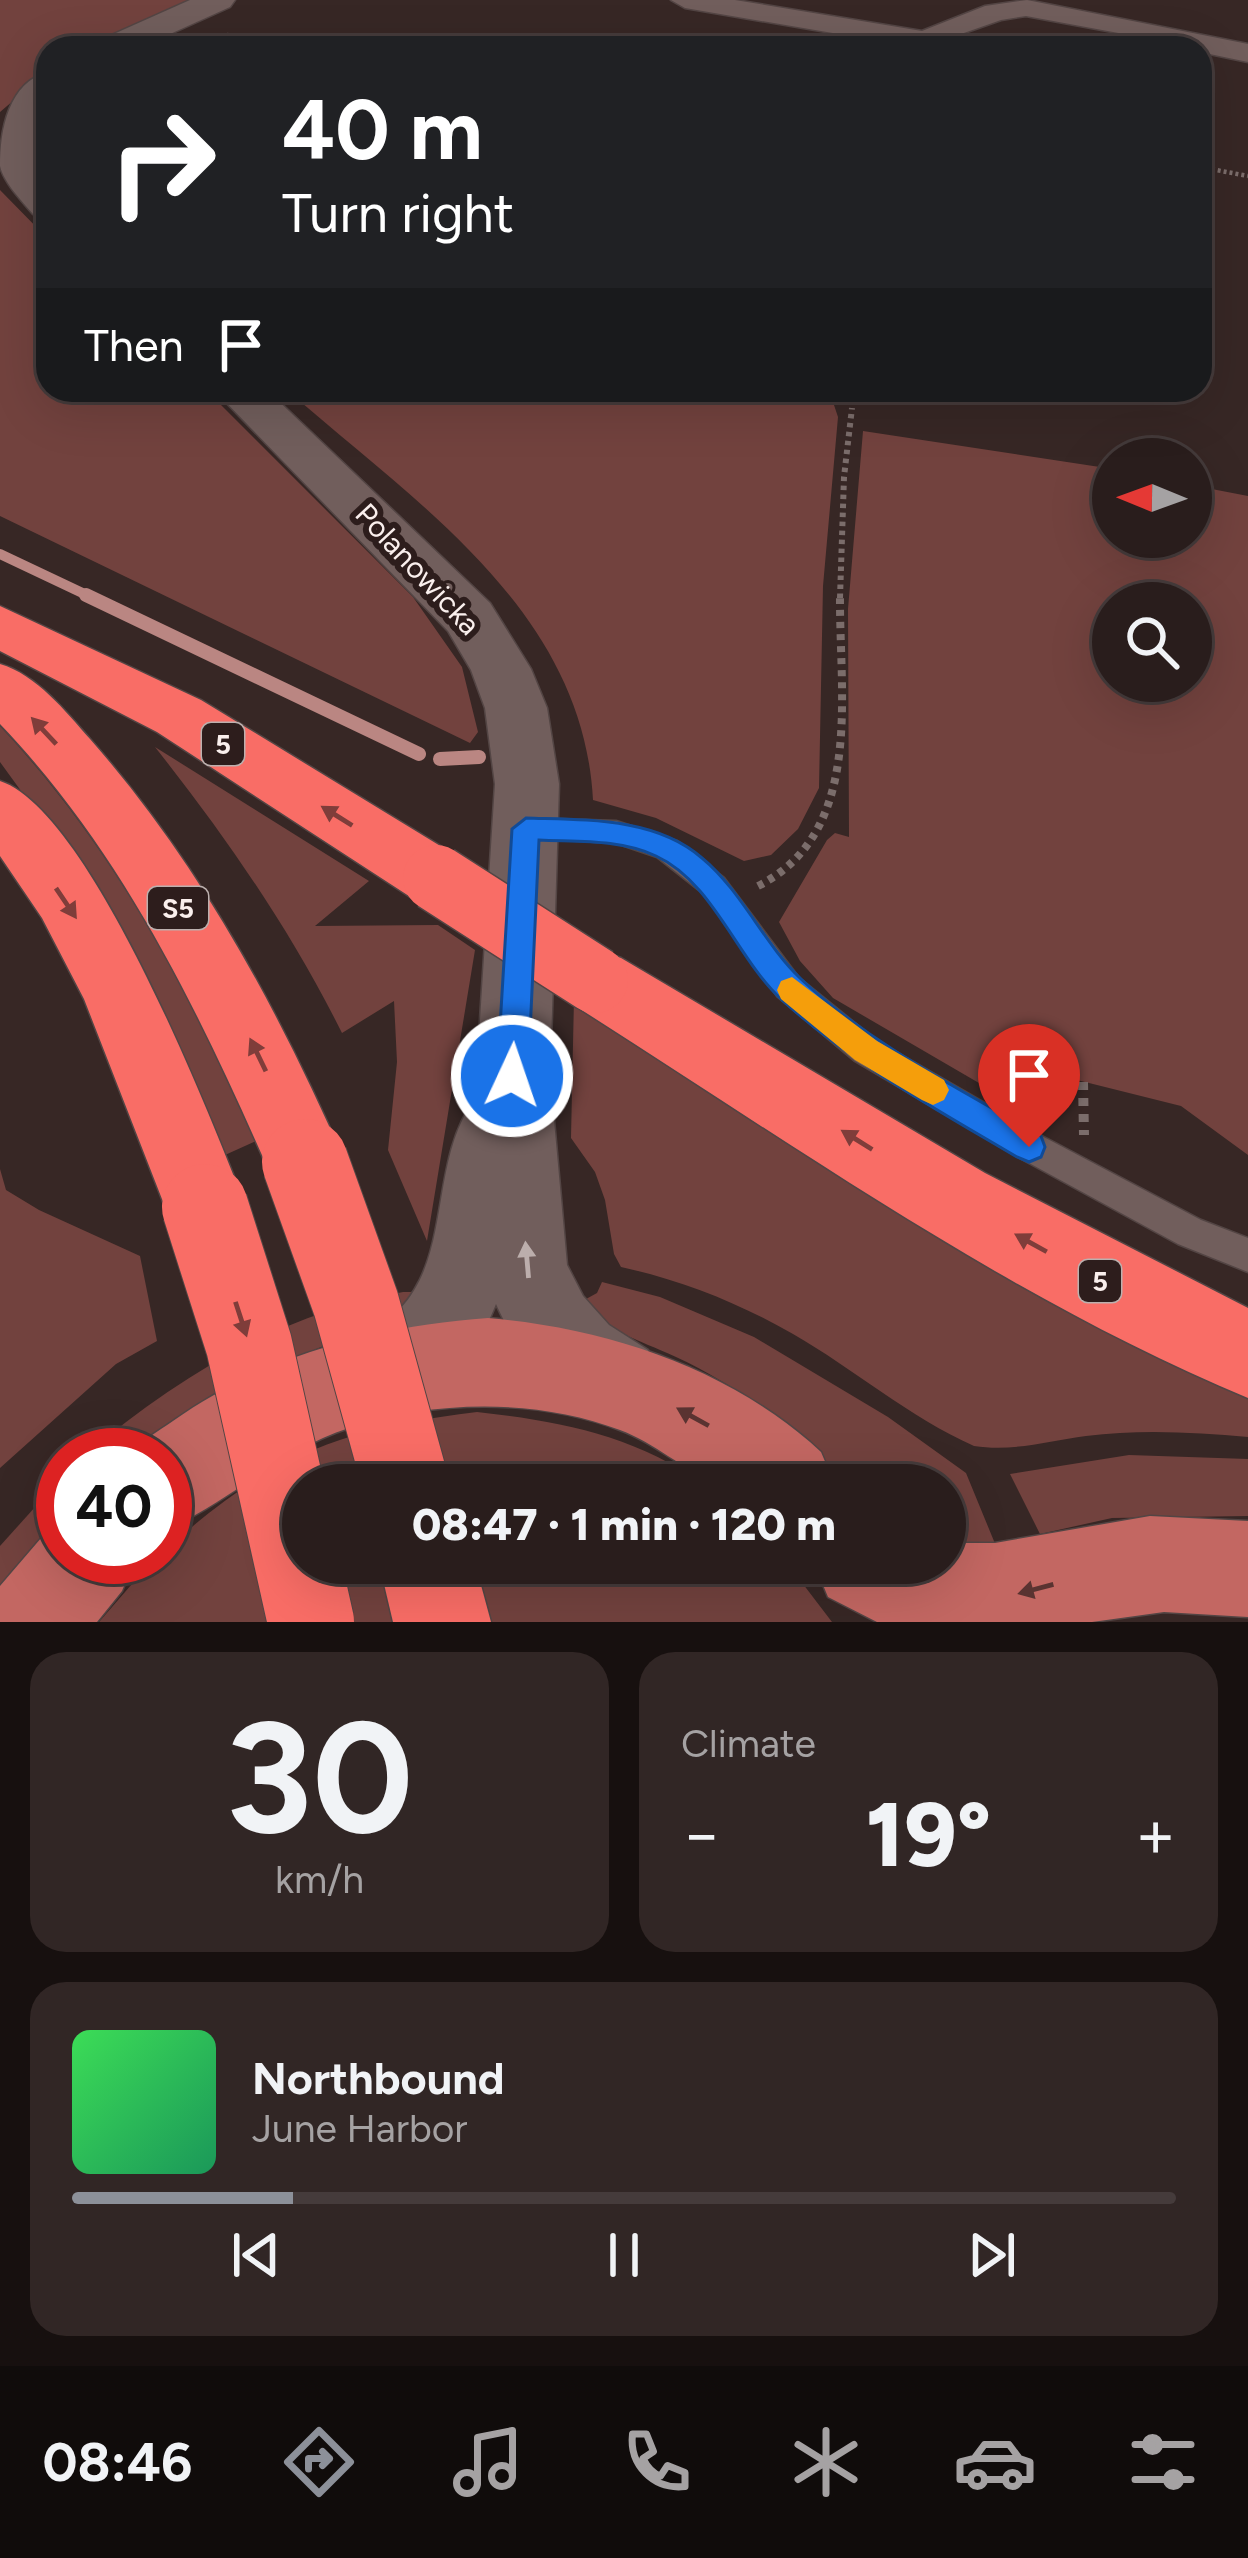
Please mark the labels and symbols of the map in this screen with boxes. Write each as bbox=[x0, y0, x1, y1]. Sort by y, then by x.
north arrow bbox=[1092, 438, 1212, 558]
street label: Polanowicka bbox=[348, 496, 488, 642]
one-way arrow bbox=[31, 717, 59, 746]
road number: 5 bbox=[202, 723, 244, 765]
one-way arrow bbox=[320, 806, 354, 827]
one-way arrow bbox=[55, 886, 77, 919]
road number: S5 bbox=[148, 887, 208, 929]
position arrow bbox=[449, 1013, 575, 1139]
pin bbox=[978, 1024, 1080, 1147]
one-way arrow bbox=[248, 1037, 268, 1072]
one-way arrow bbox=[840, 1130, 873, 1152]
one-way arrow bbox=[1013, 1233, 1048, 1254]
one-way arrow bbox=[517, 1240, 536, 1278]
road number: 5 bbox=[1079, 1260, 1121, 1302]
one-way arrow bbox=[233, 1301, 251, 1338]
one-way arrow bbox=[676, 1407, 711, 1428]
speed limit sign: 40 bbox=[36, 1428, 192, 1584]
one-way arrow bbox=[1017, 1581, 1054, 1600]

